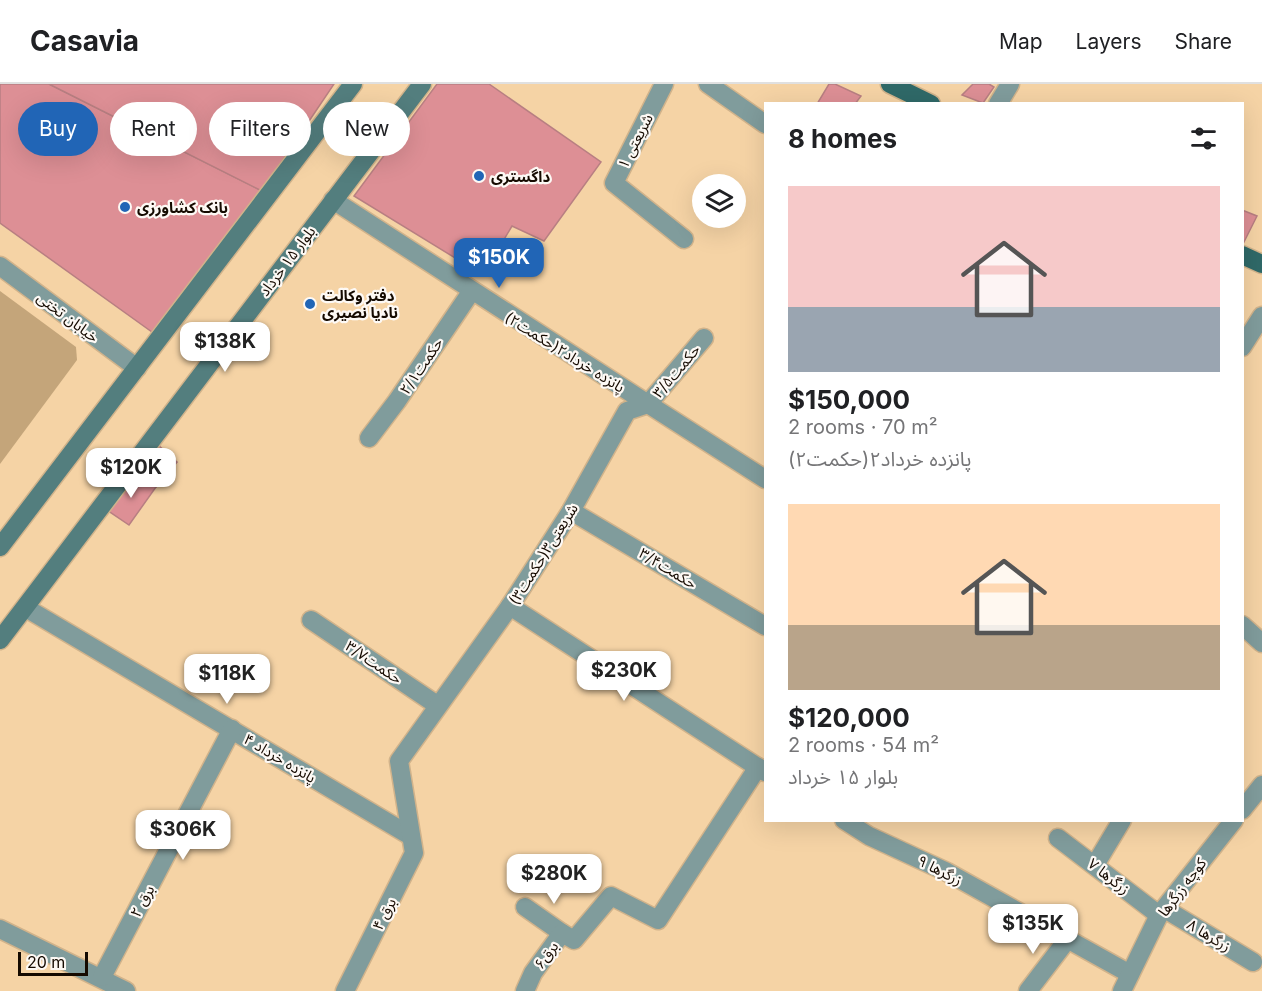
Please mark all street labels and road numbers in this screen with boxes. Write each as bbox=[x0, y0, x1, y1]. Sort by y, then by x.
street label: شریعتی ۱ bbox=[613, 110, 657, 172]
street label: بلوار ۱۵ خرداد bbox=[255, 222, 319, 300]
street label: خیابان تختی bbox=[33, 288, 103, 346]
street label: پانزده خرداد۲(حکمت۲) bbox=[501, 307, 628, 397]
street label: حکمت۲/۱ bbox=[395, 334, 447, 398]
street label: حکمت۳/۵ bbox=[648, 340, 704, 402]
street label: شریعتی۳(حکمت۳) bbox=[504, 500, 582, 608]
street label: حکمت۳/۴ bbox=[636, 543, 701, 593]
street label: حکمت۳/۷ bbox=[342, 636, 406, 688]
street label: پانزده خرداد ۴ bbox=[240, 729, 320, 788]
street label: زرگرها ۹ bbox=[914, 851, 966, 889]
street label: کوچه زرگرها bbox=[1154, 853, 1212, 921]
street label: زرگرها ۷ bbox=[1084, 854, 1134, 898]
street label: برق ۲ bbox=[126, 882, 158, 920]
street label: برق ۴ bbox=[368, 895, 400, 933]
street label: زرگرها ۸ bbox=[1184, 915, 1234, 955]
street label: برق۶ bbox=[530, 937, 562, 973]

